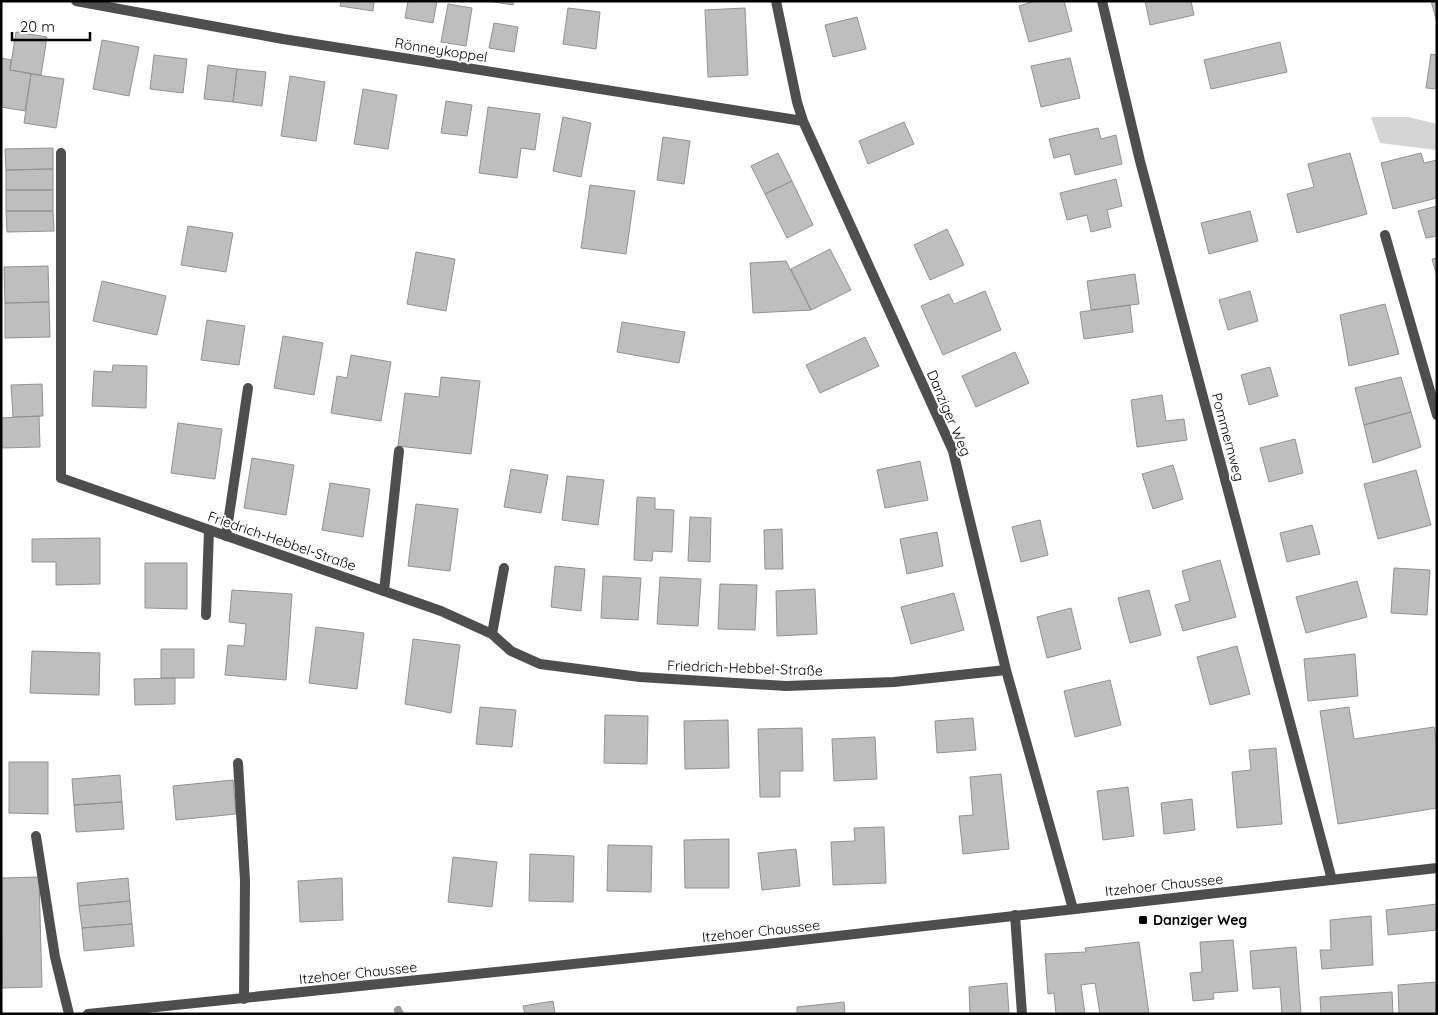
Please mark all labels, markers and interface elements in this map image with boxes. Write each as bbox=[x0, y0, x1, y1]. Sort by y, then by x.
scale bar bbox=[12, 10, 90, 42]
text: 20 m bbox=[20, 17, 55, 36]
street label: Rönneykoppel bbox=[393, 34, 489, 66]
street label: Danziger Weg bbox=[923, 367, 975, 459]
street label: Pommernweg bbox=[1208, 391, 1248, 483]
street label: Friedrich-Hebbel-Straße bbox=[205, 507, 359, 575]
street label: Friedrich-Hebbel-Straße bbox=[667, 656, 823, 680]
street label: Itzehoer Chaussee bbox=[1104, 870, 1224, 900]
place label: Danziger Weg bbox=[1153, 911, 1247, 929]
marker: Danziger Weg bbox=[1137, 914, 1149, 926]
street label: Itzehoer Chaussee bbox=[701, 916, 821, 946]
street label: Itzehoer Chaussee bbox=[298, 958, 418, 988]

